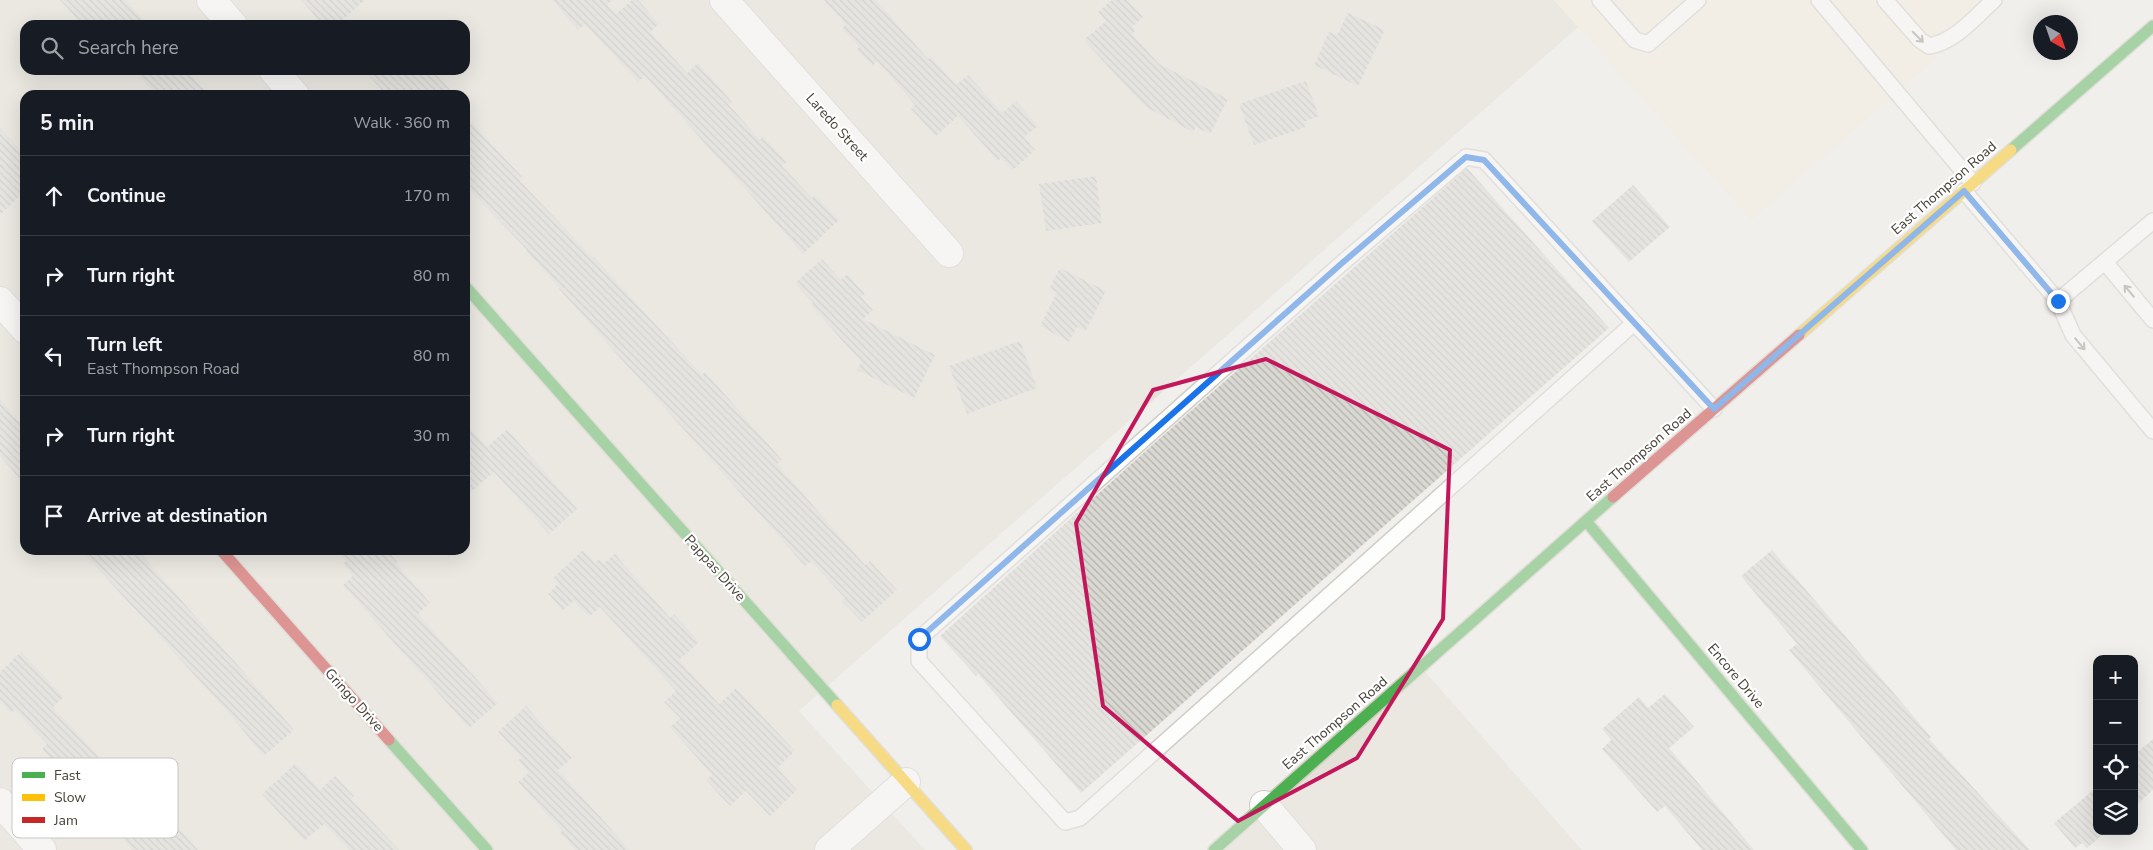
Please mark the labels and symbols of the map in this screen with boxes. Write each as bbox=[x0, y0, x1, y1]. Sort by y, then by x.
north arrow bbox=[2033, 15, 2078, 60]
one-way arrow bbox=[1911, 30, 1923, 42]
street label: Laredo Street bbox=[801, 89, 873, 165]
street label: East Thompson Road bbox=[1887, 137, 2001, 239]
one-way arrow bbox=[2124, 285, 2135, 298]
route end bbox=[2047, 290, 2070, 313]
one-way arrow bbox=[2075, 337, 2086, 350]
street label: East Thompson Road bbox=[1582, 404, 1696, 506]
street label: Pappas Drive bbox=[680, 531, 750, 605]
route start bbox=[908, 628, 931, 651]
street label: Encore Drive bbox=[1703, 639, 1769, 713]
street label: Gringo Drive bbox=[320, 664, 388, 736]
street label: East Thompson Road bbox=[1278, 672, 1392, 774]
legend bbox=[12, 758, 178, 838]
text: Fast bbox=[54, 766, 80, 785]
text: Slow bbox=[54, 788, 86, 807]
text: Jam bbox=[53, 811, 78, 830]

